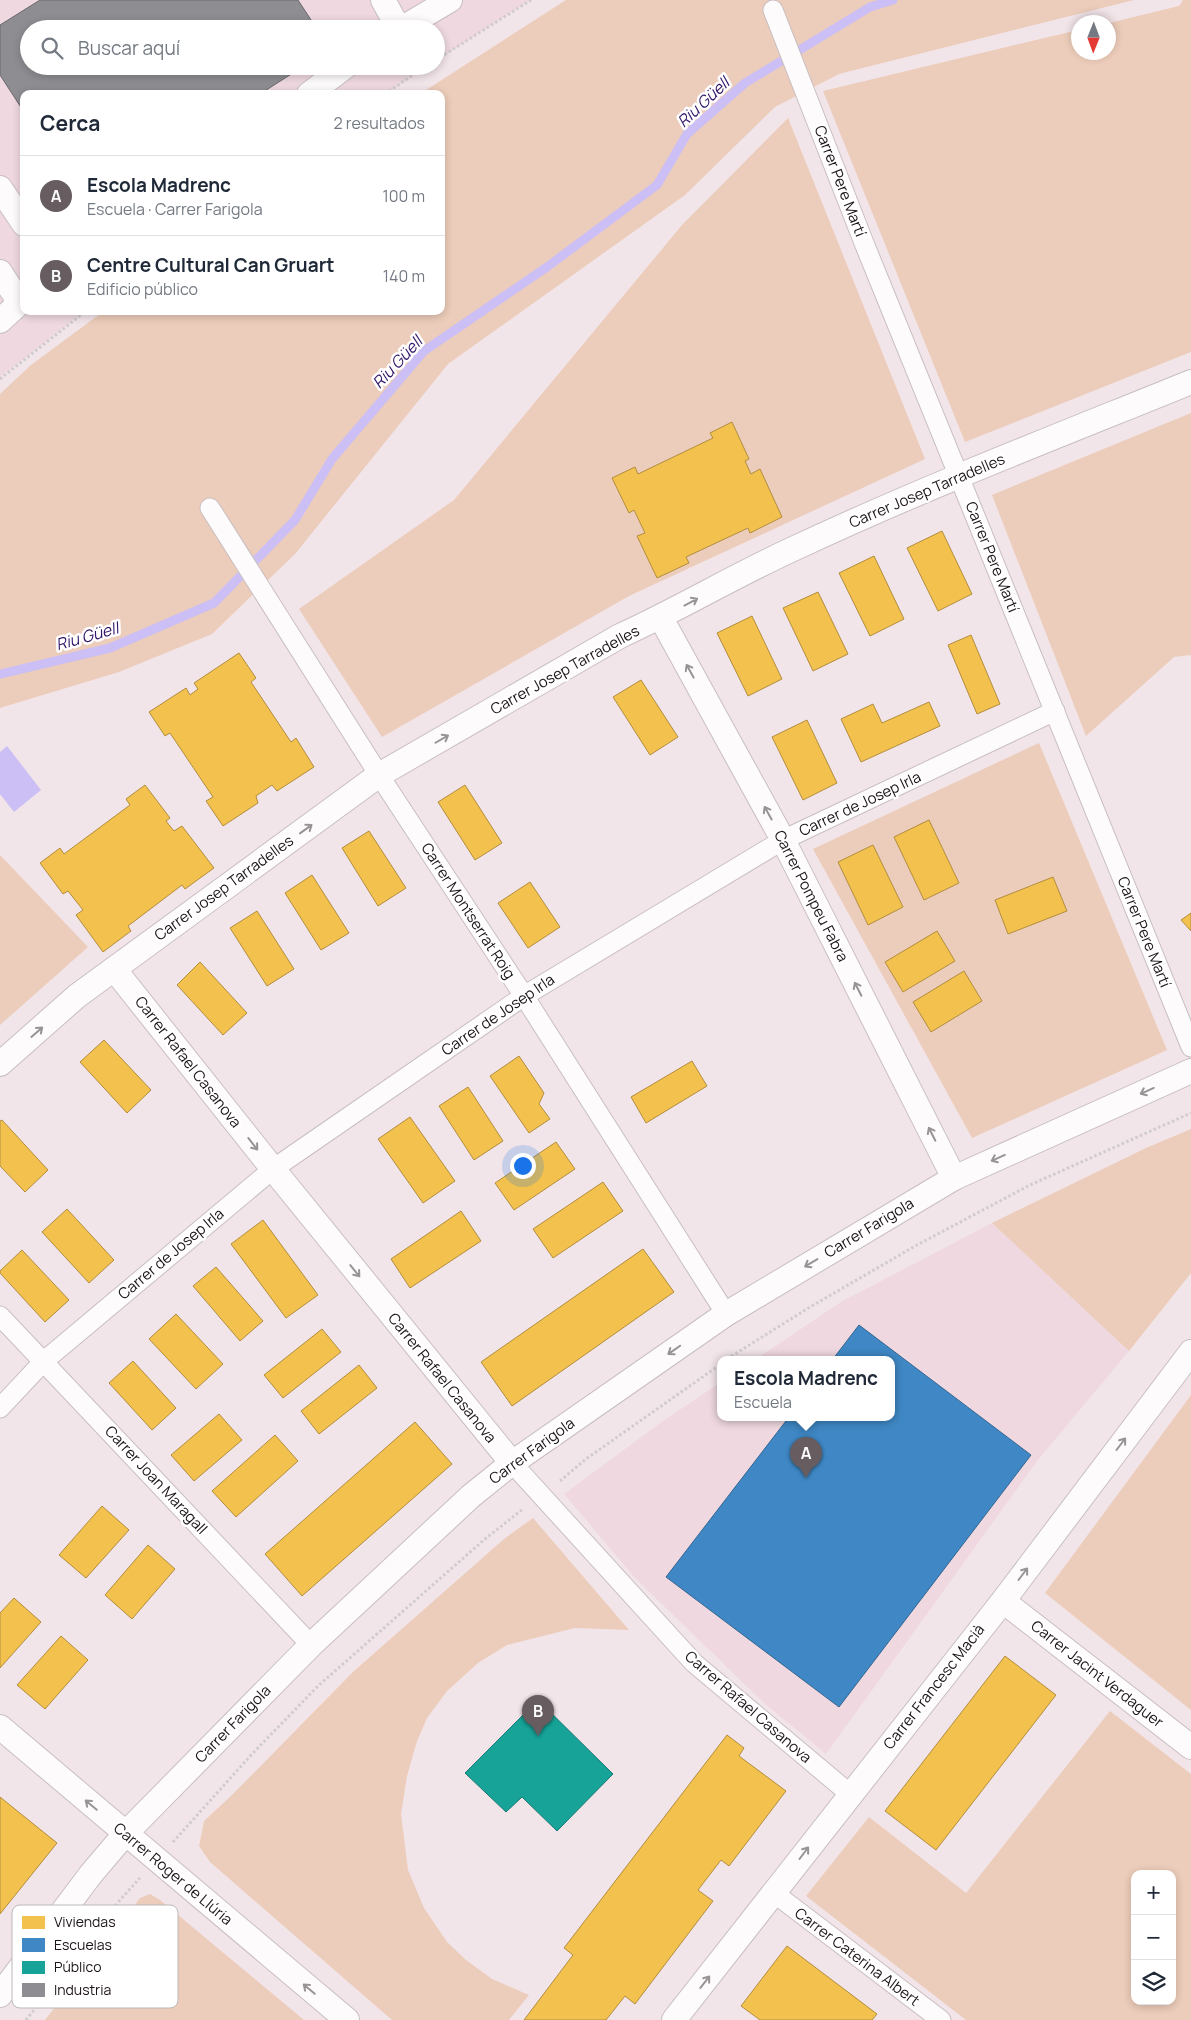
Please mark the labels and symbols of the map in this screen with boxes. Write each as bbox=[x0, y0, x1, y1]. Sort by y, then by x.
north arrow bbox=[1071, 15, 1116, 60]
water label: Riu Güell bbox=[672, 71, 736, 132]
street label: Carrer Pere Martí bbox=[810, 122, 872, 240]
water label: Riu Güell bbox=[367, 329, 428, 393]
street label: Carrer Josep Tarradelles bbox=[846, 448, 1008, 533]
street label: Carrer Pere Martí bbox=[961, 498, 1024, 616]
one-way arrow bbox=[683, 597, 698, 606]
water label: Riu Güell bbox=[53, 616, 123, 655]
street label: Carrer Josep Tarradelles bbox=[486, 620, 643, 719]
one-way arrow bbox=[685, 663, 695, 678]
one-way arrow bbox=[434, 734, 448, 744]
street label: Carrer de Josep Irla bbox=[795, 766, 924, 841]
one-way arrow bbox=[763, 807, 773, 821]
one-way arrow bbox=[299, 824, 313, 834]
street label: Carrer Pompeu Fabra bbox=[769, 826, 854, 965]
street label: Carrer Josep Tarradelles bbox=[150, 830, 298, 945]
street label: Carrer Montserrat Roig bbox=[416, 839, 520, 983]
street label: Carrer Pere Martí bbox=[1113, 873, 1176, 991]
street label: Carrer de Josep Irla bbox=[437, 969, 558, 1060]
one-way arrow bbox=[853, 982, 862, 997]
street label: Carrer Rafael Casanova bbox=[130, 992, 246, 1132]
one-way arrow bbox=[30, 1026, 43, 1037]
one-way arrow bbox=[1140, 1086, 1155, 1096]
one-way arrow bbox=[927, 1127, 936, 1142]
one-way arrow bbox=[248, 1138, 259, 1151]
your location bbox=[510, 1153, 536, 1179]
one-way arrow bbox=[991, 1153, 1006, 1163]
street label: Carrer Farigola bbox=[820, 1193, 917, 1263]
street label: Carrer de Josep Irla bbox=[113, 1203, 228, 1304]
one-way arrow bbox=[805, 1258, 819, 1268]
one-way arrow bbox=[350, 1264, 361, 1277]
street label: Carrer Rafael Casanova bbox=[383, 1308, 501, 1447]
one-way arrow bbox=[667, 1345, 681, 1355]
street label: Carrer Farigola bbox=[485, 1412, 579, 1489]
street label: Carrer Joan Maragall bbox=[100, 1421, 212, 1539]
pin: A bbox=[790, 1437, 822, 1478]
one-way arrow bbox=[1116, 1438, 1127, 1451]
one-way arrow bbox=[1018, 1568, 1029, 1581]
street label: Carrer Jacint Verdaguer bbox=[1027, 1615, 1168, 1732]
street label: Carrer Francesc Macià bbox=[878, 1620, 989, 1754]
street label: Carrer Rafael Casanova bbox=[680, 1646, 816, 1768]
street label: Carrer Farigola bbox=[190, 1680, 275, 1767]
pin: B bbox=[522, 1695, 554, 1736]
one-way arrow bbox=[85, 1800, 98, 1811]
street label: Carrer Roger de Llúria bbox=[109, 1818, 237, 1930]
one-way arrow bbox=[799, 1847, 810, 1860]
street label: Carrer Caterina Albert bbox=[790, 1903, 924, 2011]
legend bbox=[12, 1905, 178, 2008]
text: Viviendas bbox=[54, 1912, 115, 1931]
text: Escuelas bbox=[54, 1935, 112, 1954]
text: Público bbox=[54, 1957, 101, 1976]
one-way arrow bbox=[699, 1976, 710, 1989]
text: Industria bbox=[54, 1980, 111, 1999]
one-way arrow bbox=[303, 1983, 316, 1994]

